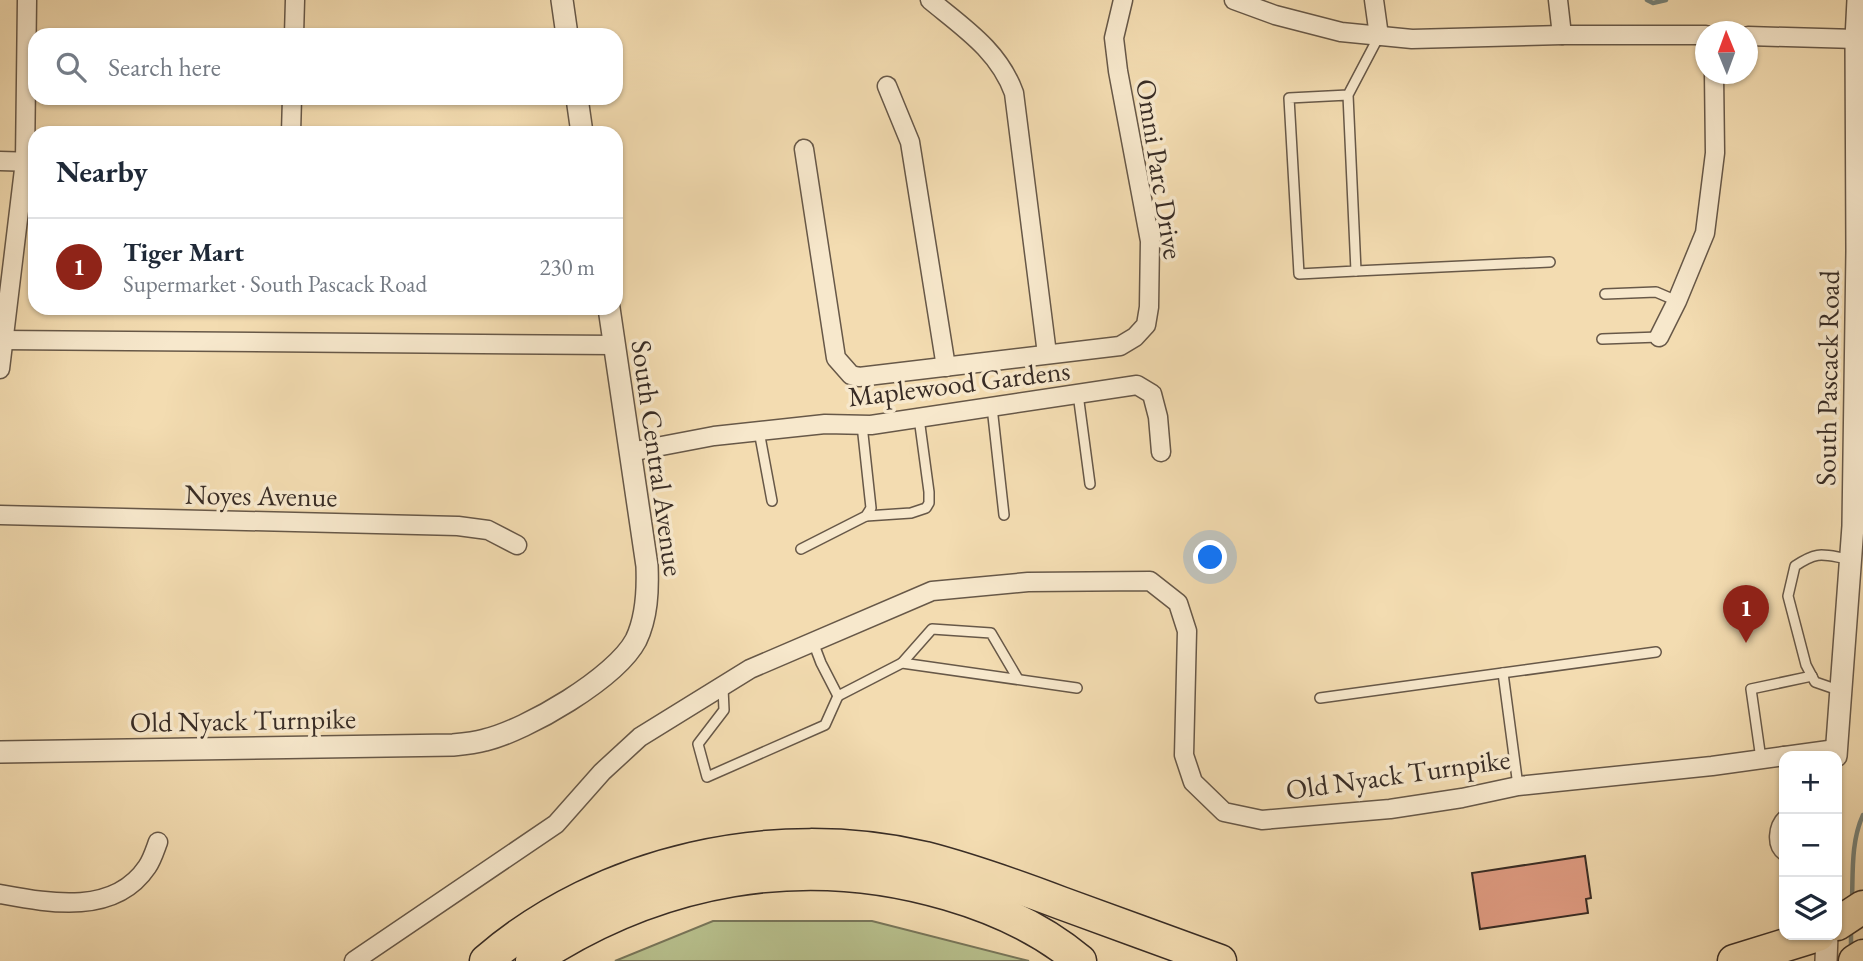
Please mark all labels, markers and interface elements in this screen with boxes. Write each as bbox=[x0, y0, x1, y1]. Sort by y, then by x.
north arrow bbox=[1695, 21, 1758, 84]
search box bbox=[28, 28, 623, 105]
icon: search bbox=[52, 48, 90, 86]
text: Search here bbox=[108, 50, 221, 84]
street label: Omni Parc Drive bbox=[1128, 76, 1192, 262]
text: Nearby bbox=[56, 152, 148, 191]
text: Tiger Mart bbox=[123, 235, 244, 269]
text: 1 bbox=[73, 252, 85, 282]
text: 230 m bbox=[539, 252, 595, 282]
text: Supermarket · South Pascack Road bbox=[123, 269, 427, 299]
street label: South Pascack Road bbox=[1807, 269, 1847, 486]
street label: South Central Avenue bbox=[624, 338, 692, 578]
street label: Maplewood Gardens bbox=[846, 352, 1072, 414]
street label: Noyes Avenue bbox=[184, 476, 338, 514]
your location bbox=[1193, 540, 1227, 574]
pin: 1 bbox=[1723, 585, 1769, 643]
street label: Old Nyack Turnpike bbox=[130, 700, 357, 740]
street label: Old Nyack Turnpike bbox=[1283, 740, 1513, 808]
map controls bbox=[1779, 751, 1842, 940]
button: + bbox=[1779, 751, 1842, 814]
button: − bbox=[1779, 814, 1842, 877]
button: layers bbox=[1779, 877, 1842, 940]

